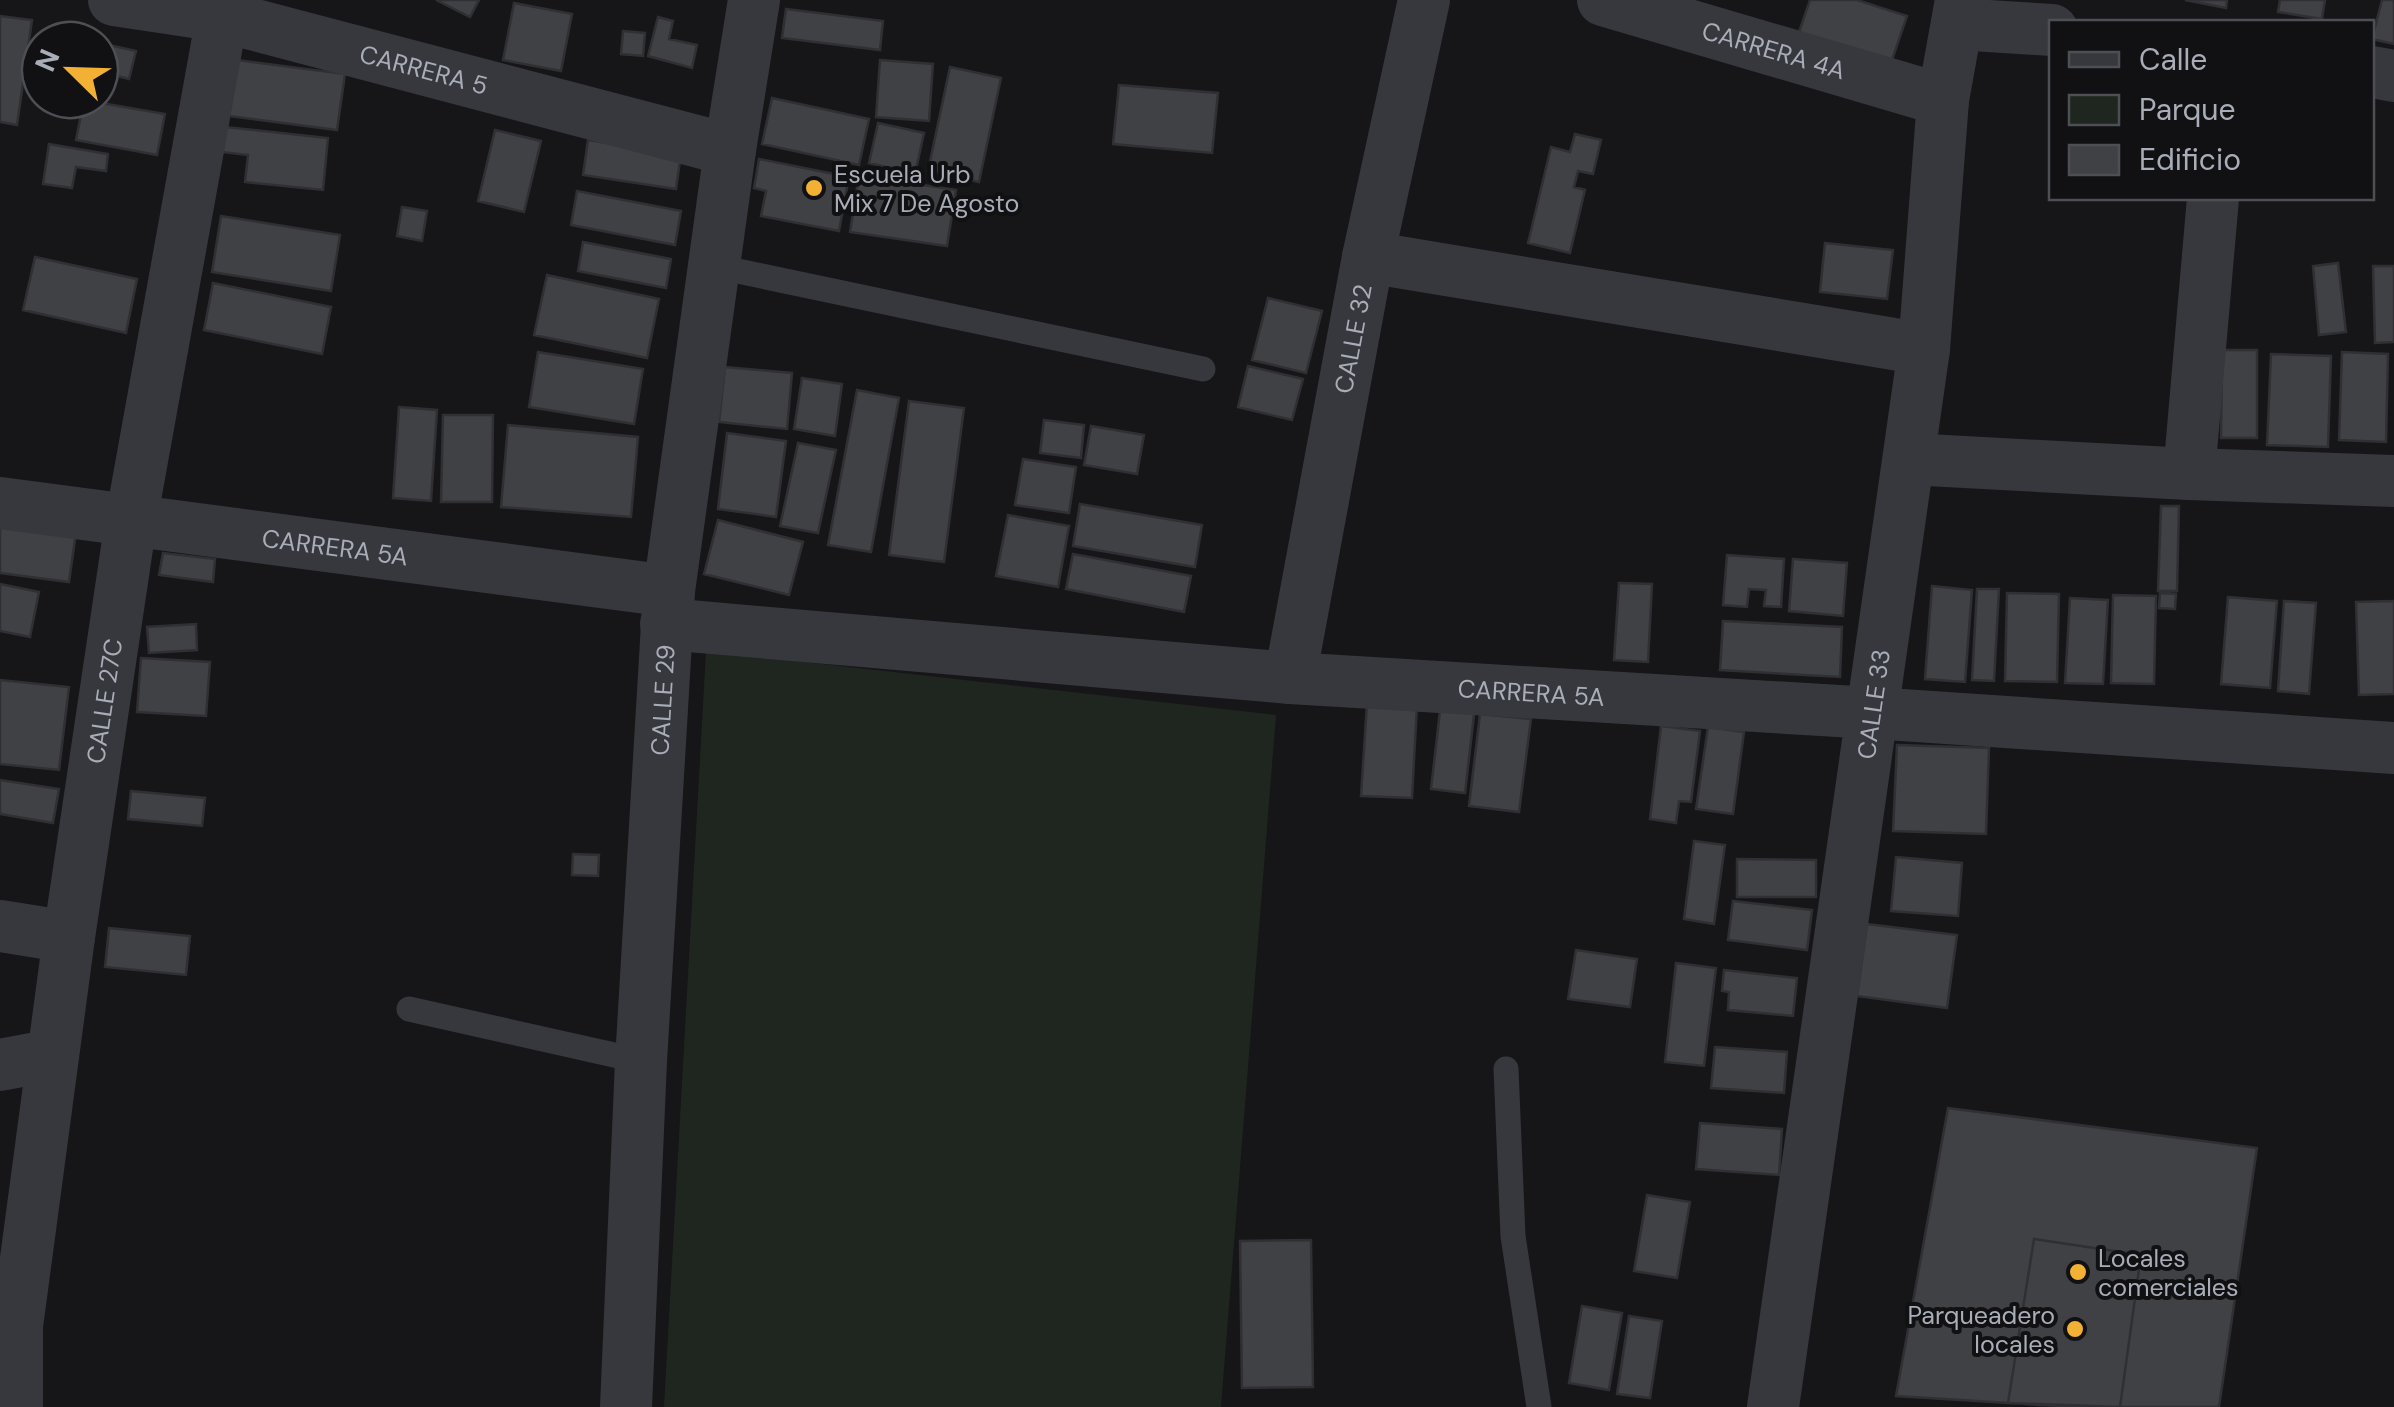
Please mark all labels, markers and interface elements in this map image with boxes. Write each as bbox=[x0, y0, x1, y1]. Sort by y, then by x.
street label: CARRERA 4A bbox=[1698, 14, 1849, 87]
north arrow bbox=[20, 20, 120, 120]
legend bbox=[2049, 20, 2374, 200]
street label: CARRERA 5 bbox=[356, 37, 491, 103]
text: Calle bbox=[2139, 40, 2207, 79]
text: N bbox=[26, 44, 68, 77]
text: Parque bbox=[2139, 90, 2236, 129]
text: Edificio bbox=[2139, 140, 2241, 179]
place label: Escuela Urb Mix 7 De Agosto bbox=[834, 158, 1019, 220]
marker: Escuela Urb Mix 7 De Agosto bbox=[803, 177, 825, 199]
street label: CALLE 32 bbox=[1327, 282, 1380, 396]
street label: CARRERA 5A bbox=[260, 522, 410, 574]
street label: CALLE 27C bbox=[79, 636, 130, 766]
street label: CALLE 29 bbox=[643, 644, 683, 756]
street label: CALLE 33 bbox=[1850, 647, 1898, 761]
street label: CARRERA 5A bbox=[1457, 672, 1606, 714]
place label: Locales comerciales bbox=[2098, 1242, 2239, 1304]
marker: Locales comerciales bbox=[2067, 1261, 2089, 1283]
place label: Parqueadero locales bbox=[1907, 1299, 2055, 1361]
marker: Parqueadero locales bbox=[2064, 1318, 2086, 1340]

